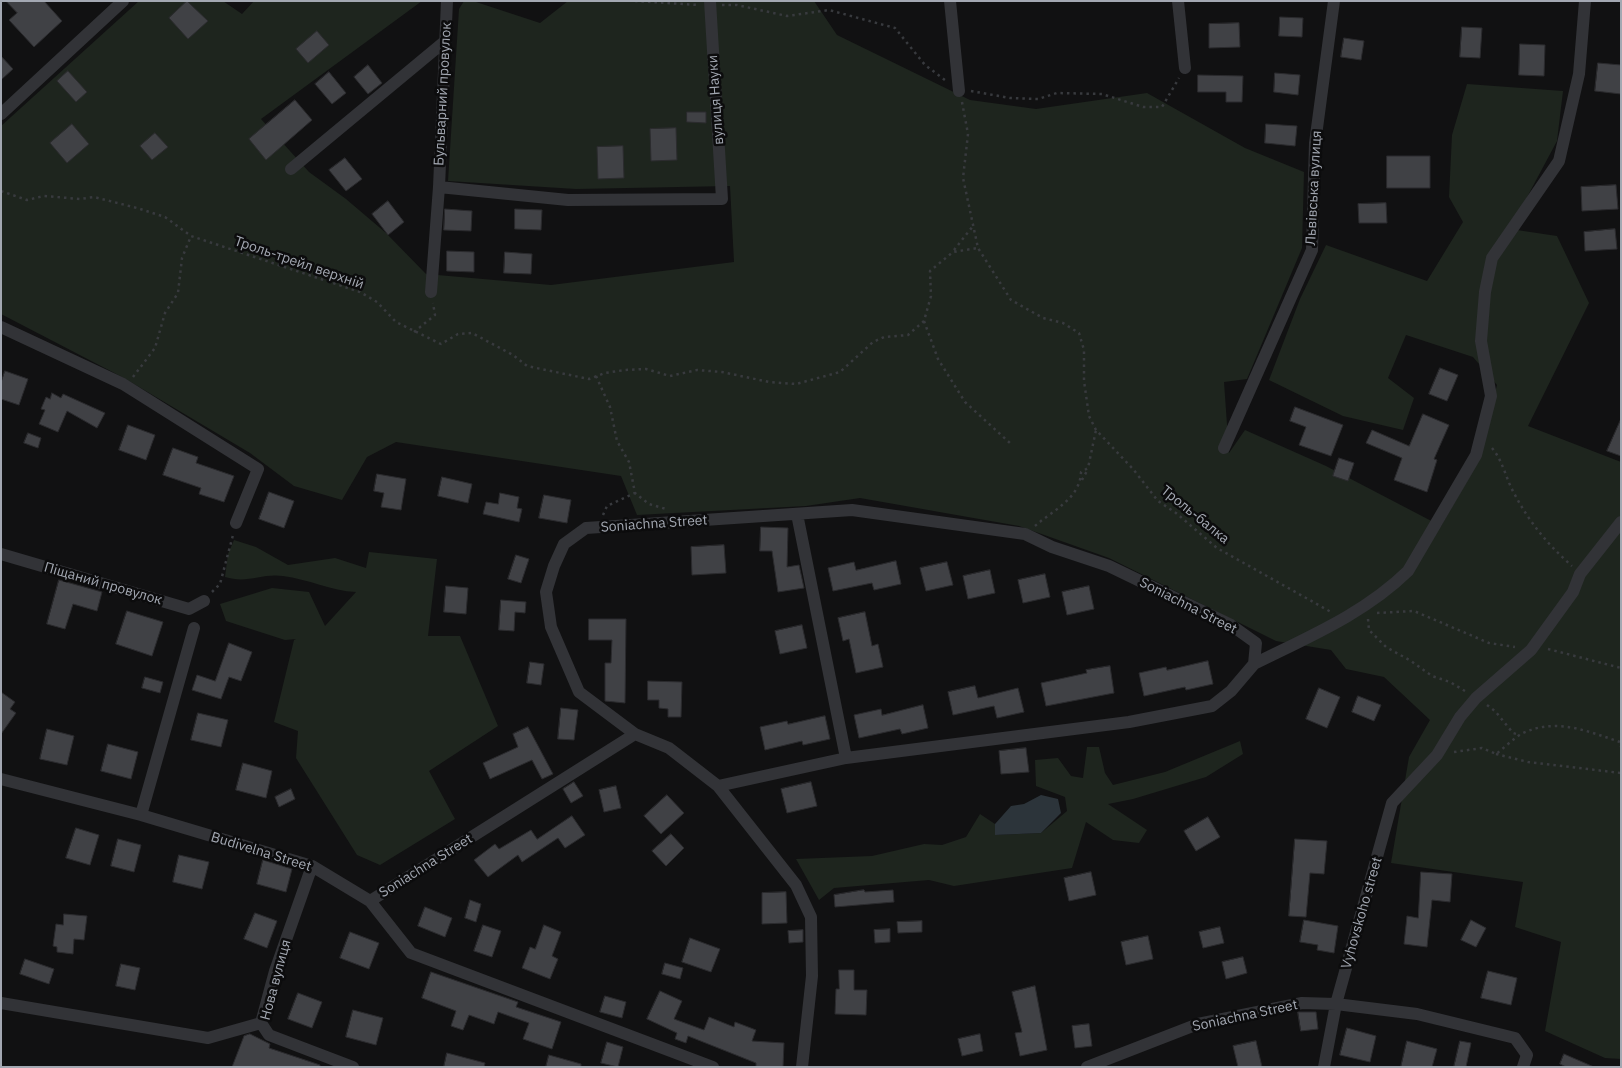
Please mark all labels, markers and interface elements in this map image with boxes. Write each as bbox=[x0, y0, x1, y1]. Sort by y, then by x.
street label: Бульварний провулок bbox=[431, 22, 455, 166]
street label: вулиця Науки bbox=[704, 55, 728, 145]
street label: Львівська вулиця bbox=[1303, 130, 1325, 246]
street label: Троль-трейл верхній bbox=[232, 233, 366, 293]
street label: Троль-балка bbox=[1158, 482, 1232, 548]
street label: Soniachna Street bbox=[600, 512, 708, 536]
street label: Піщаний провулок bbox=[42, 559, 164, 609]
street label: Soniachna Street bbox=[1137, 574, 1239, 638]
street label: Budivelna Street bbox=[209, 829, 313, 875]
street label: Soniachna Street bbox=[376, 831, 476, 901]
street label: Vyhovskoho street bbox=[1338, 855, 1386, 971]
street label: Нова вулиця bbox=[257, 938, 295, 1022]
street label: Soniachna Street bbox=[1191, 997, 1299, 1035]

